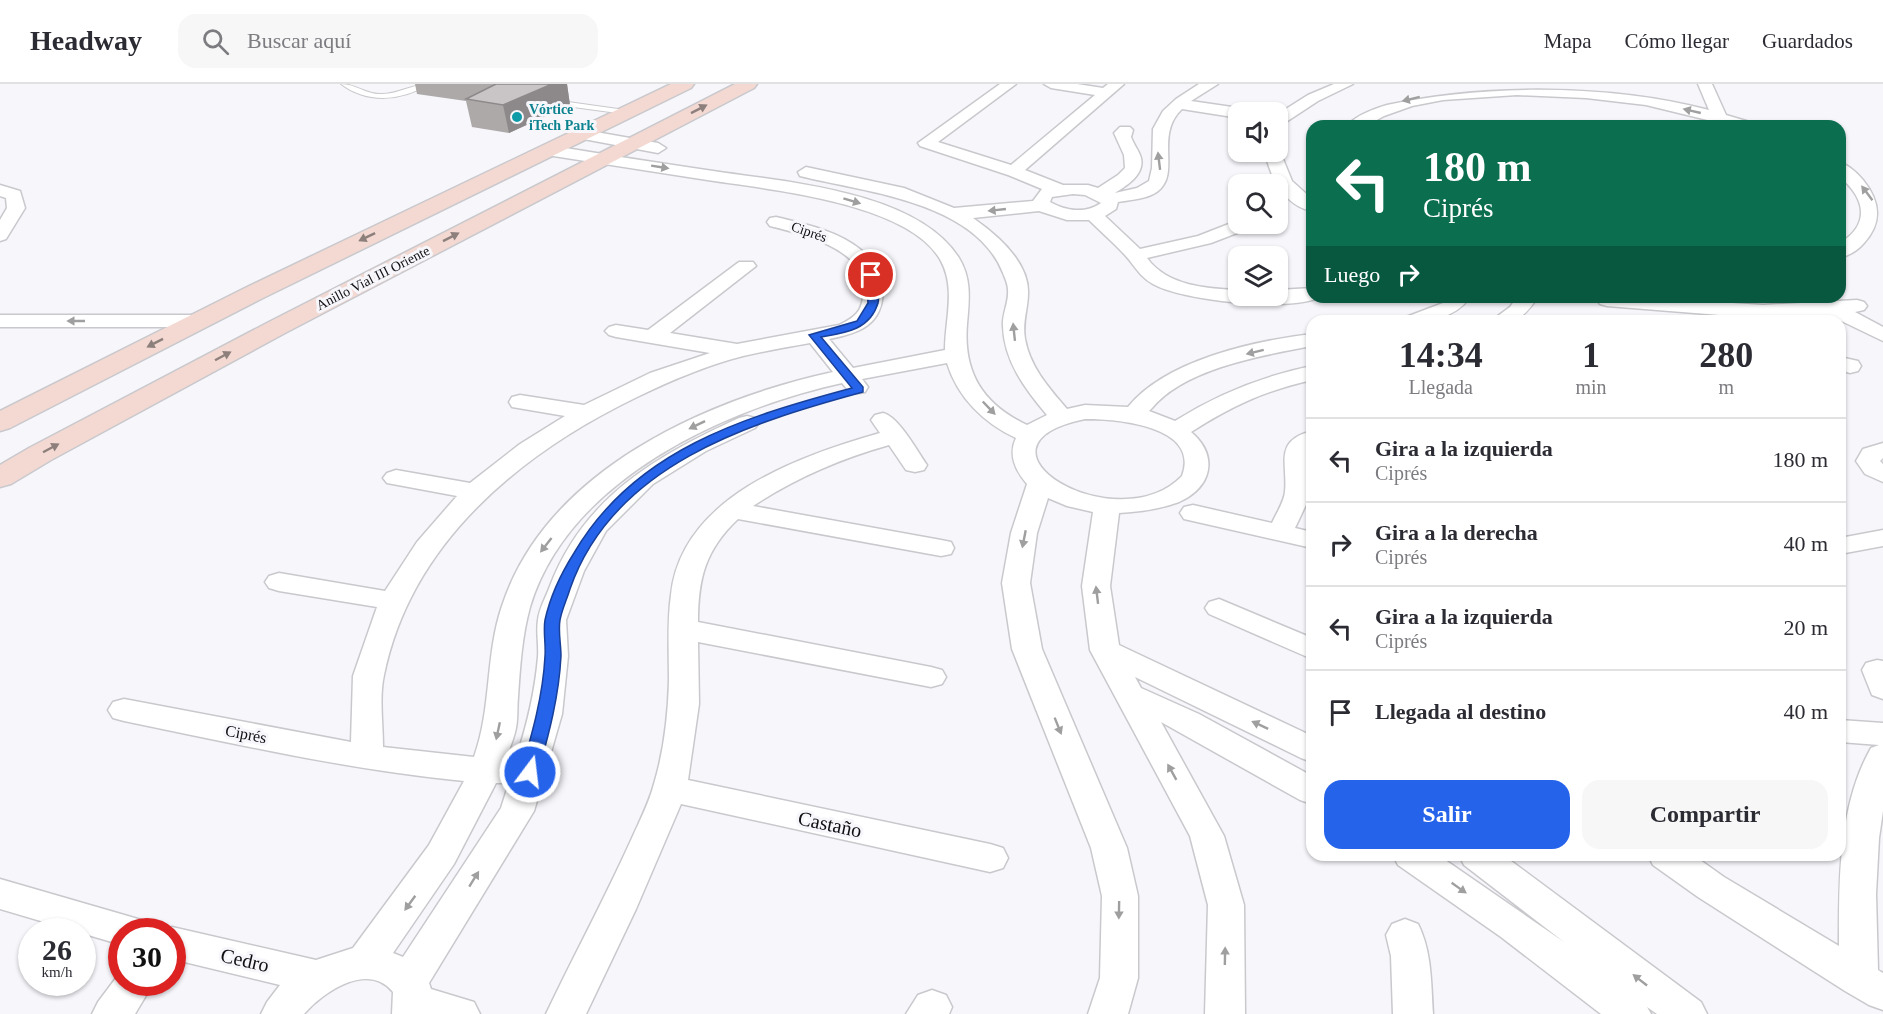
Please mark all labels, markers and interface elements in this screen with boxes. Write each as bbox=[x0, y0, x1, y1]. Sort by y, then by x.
search box bbox=[178, 14, 598, 68]
text: Headway bbox=[30, 25, 142, 56]
icon: search bbox=[199, 25, 232, 58]
text: Buscar aquí bbox=[247, 28, 351, 53]
text: Mapa bbox=[1544, 29, 1592, 53]
text: Cómo llegar bbox=[1625, 29, 1729, 53]
text: Guardados bbox=[1762, 29, 1853, 53]
one-way arrow bbox=[1402, 95, 1421, 105]
place label: Vórtice iTech Park bbox=[529, 102, 594, 133]
map controls bbox=[1228, 102, 1288, 306]
button: sound bbox=[1228, 102, 1288, 162]
one-way arrow bbox=[691, 104, 708, 114]
one-way arrow bbox=[1682, 105, 1701, 115]
marker: Vórtice iTech Park bbox=[510, 110, 524, 124]
icon: left bbox=[1324, 144, 1402, 222]
text: 180 m bbox=[1423, 144, 1532, 190]
one-way arrow bbox=[1155, 151, 1164, 170]
one-way arrow bbox=[651, 163, 670, 172]
button: search bbox=[1228, 174, 1288, 234]
one-way arrow bbox=[1861, 185, 1873, 201]
text: Ciprés bbox=[1423, 193, 1494, 223]
one-way arrow bbox=[843, 197, 861, 206]
one-way arrow bbox=[987, 205, 1006, 215]
street label: Ciprés bbox=[789, 219, 829, 245]
one-way arrow bbox=[443, 232, 460, 242]
one-way arrow bbox=[359, 233, 376, 242]
street label: Anillo Vial III Oriente bbox=[314, 243, 432, 313]
button: layers bbox=[1228, 246, 1288, 306]
pin bbox=[845, 249, 896, 300]
icon: arrive bbox=[854, 258, 887, 291]
icon: right bbox=[1392, 258, 1425, 291]
text: Luego bbox=[1324, 262, 1380, 287]
one-way arrow bbox=[67, 316, 86, 326]
one-way arrow bbox=[1009, 322, 1019, 341]
text: 14:34 bbox=[1399, 335, 1483, 375]
text: 1 bbox=[1582, 335, 1600, 375]
text: 280 bbox=[1699, 335, 1753, 375]
one-way arrow bbox=[146, 338, 163, 348]
one-way arrow bbox=[1246, 348, 1264, 358]
one-way arrow bbox=[214, 351, 231, 361]
text: Llegada bbox=[1409, 376, 1473, 398]
text: min bbox=[1575, 376, 1607, 398]
text: m bbox=[1719, 376, 1734, 398]
one-way arrow bbox=[981, 401, 995, 415]
one-way arrow bbox=[689, 420, 706, 429]
text: Gira a la izquierda bbox=[1375, 436, 1553, 461]
one-way arrow bbox=[42, 443, 59, 453]
icon: left bbox=[1324, 444, 1357, 477]
text: 180 m bbox=[1772, 447, 1828, 472]
text: Ciprés bbox=[1375, 462, 1427, 484]
text: Gira a la derecha bbox=[1375, 520, 1538, 545]
icon: right bbox=[1324, 528, 1357, 561]
one-way arrow bbox=[1019, 529, 1028, 548]
text: 40 m bbox=[1783, 531, 1828, 556]
one-way arrow bbox=[540, 537, 553, 553]
text: Ciprés bbox=[1375, 546, 1427, 568]
one-way arrow bbox=[1093, 585, 1102, 604]
text: Gira a la izquierda bbox=[1375, 604, 1553, 629]
icon: left bbox=[1324, 612, 1357, 645]
text: 20 m bbox=[1783, 615, 1828, 640]
text: Ciprés bbox=[1375, 630, 1427, 652]
icon: arrive bbox=[1324, 696, 1357, 729]
text: Llegada al destino bbox=[1375, 699, 1546, 724]
text: 40 m bbox=[1783, 699, 1828, 724]
one-way arrow bbox=[1053, 717, 1063, 735]
one-way arrow bbox=[1251, 720, 1268, 729]
one-way arrow bbox=[493, 721, 502, 740]
street label: Ciprés bbox=[224, 722, 268, 747]
position arrow bbox=[498, 740, 562, 804]
one-way arrow bbox=[1167, 763, 1177, 780]
button: Salir bbox=[1324, 780, 1570, 849]
button: Compartir bbox=[1582, 780, 1828, 849]
street label: Castaño bbox=[796, 807, 864, 841]
one-way arrow bbox=[469, 871, 480, 887]
one-way arrow bbox=[1451, 882, 1467, 894]
one-way arrow bbox=[404, 895, 416, 911]
one-way arrow bbox=[1115, 900, 1124, 919]
speed limit sign: 30 bbox=[108, 918, 186, 996]
text: 26 bbox=[42, 933, 72, 966]
street label: Cedro bbox=[219, 944, 271, 976]
one-way arrow bbox=[1221, 946, 1230, 965]
text: km/h bbox=[42, 964, 72, 980]
one-way arrow bbox=[1632, 973, 1648, 986]

